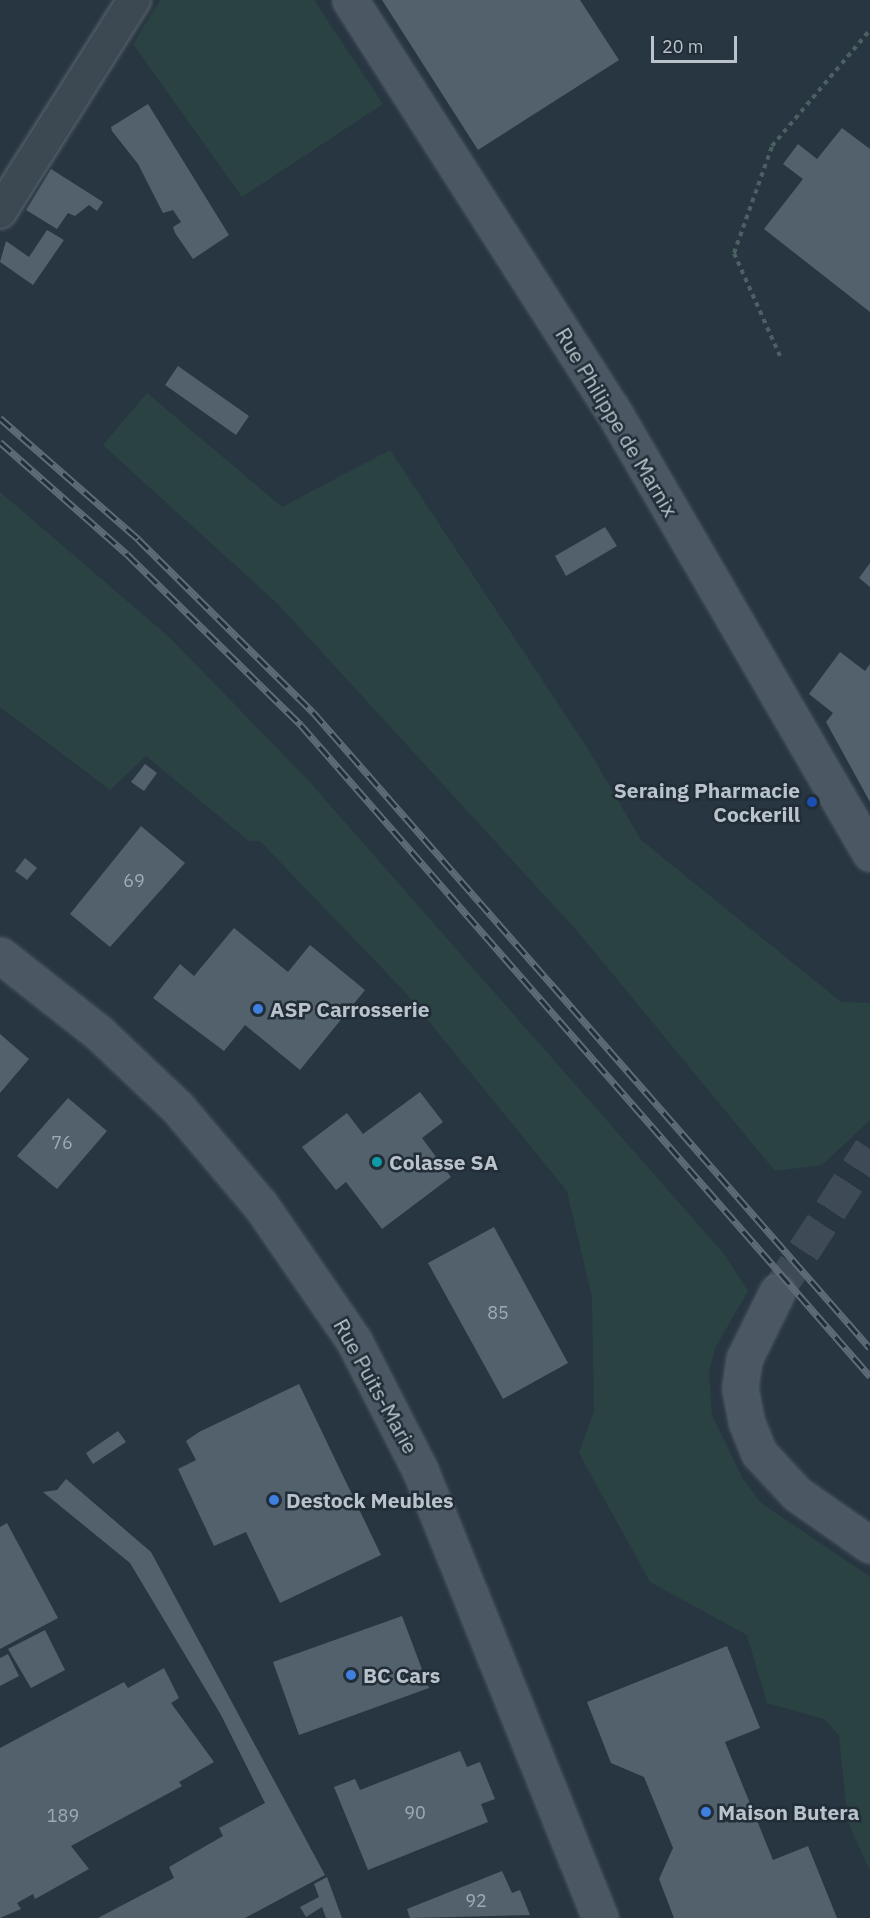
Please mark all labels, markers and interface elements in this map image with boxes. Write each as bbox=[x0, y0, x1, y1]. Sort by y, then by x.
scale bar bbox=[654, 24, 740, 62]
text: 20 m bbox=[662, 35, 704, 58]
street label: Rue Philippe de Marnix bbox=[551, 323, 683, 521]
place label: Seraing Pharmacie Cockerill bbox=[614, 777, 800, 827]
marker: Seraing Pharmacie Cockerill bbox=[805, 795, 819, 809]
house number: 69 bbox=[123, 870, 145, 892]
place label: ASP Carrosserie bbox=[270, 996, 430, 1022]
marker: ASP Carrosserie bbox=[251, 1002, 265, 1016]
house number: 76 bbox=[51, 1132, 73, 1154]
place label: Colasse SA bbox=[389, 1149, 498, 1175]
marker: Colasse SA bbox=[370, 1155, 384, 1169]
house number: 85 bbox=[487, 1302, 509, 1324]
street label: Rue Puits-Marie bbox=[329, 1314, 423, 1458]
place label: Destock Meubles bbox=[286, 1487, 454, 1513]
marker: Destock Meubles bbox=[267, 1493, 281, 1507]
place label: BC Cars bbox=[363, 1662, 440, 1688]
marker: BC Cars bbox=[344, 1668, 358, 1682]
place label: Maison Butera bbox=[718, 1799, 859, 1825]
house number: 90 bbox=[404, 1802, 426, 1824]
house number: 189 bbox=[47, 1805, 79, 1827]
marker: Maison Butera bbox=[699, 1805, 713, 1819]
house number: 92 bbox=[465, 1890, 487, 1912]

